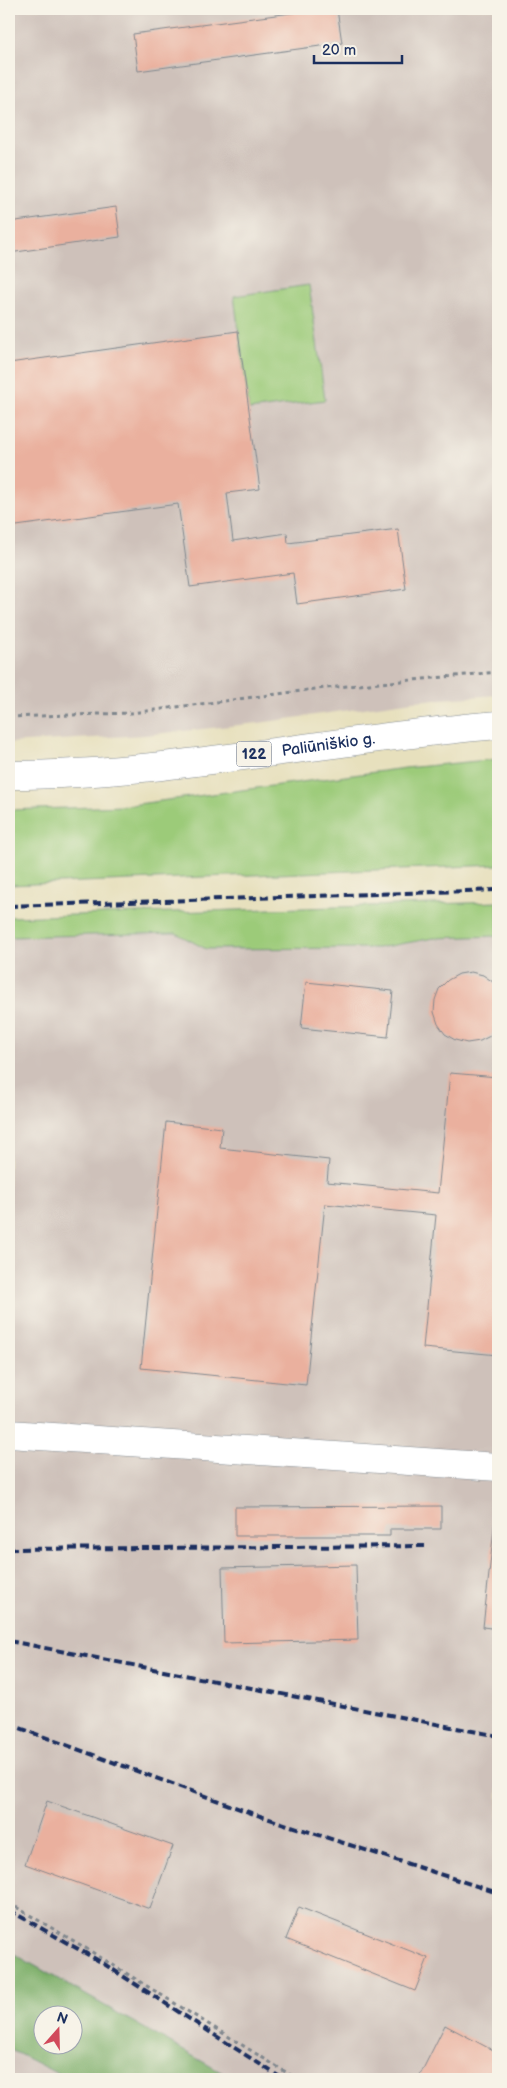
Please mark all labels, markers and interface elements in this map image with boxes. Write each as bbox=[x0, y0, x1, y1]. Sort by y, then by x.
scale bar bbox=[314, 32, 402, 64]
text: 20 m bbox=[322, 41, 356, 60]
street label: Paliūniškio g. bbox=[280, 729, 376, 760]
road number: 122 bbox=[236, 742, 272, 766]
north arrow bbox=[32, 2006, 82, 2056]
text: N bbox=[54, 2008, 70, 2028]

